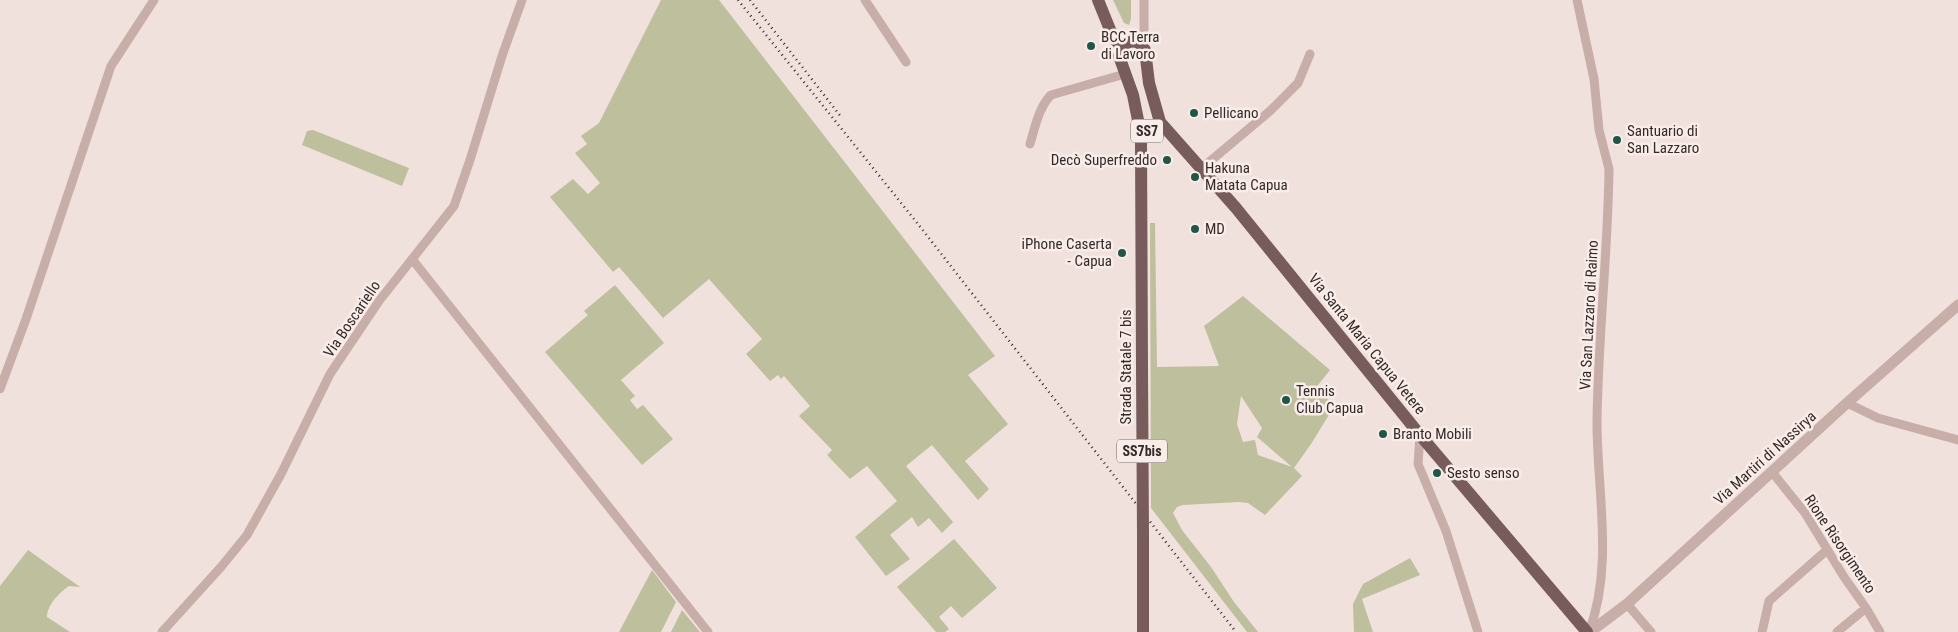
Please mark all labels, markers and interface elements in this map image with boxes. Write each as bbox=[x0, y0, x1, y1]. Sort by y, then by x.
place label: BCC Terra di Lavoro bbox=[1101, 28, 1160, 63]
marker: BCC Terra di Lavoro bbox=[1085, 40, 1097, 52]
place label: Pellicano bbox=[1204, 104, 1259, 122]
marker: Pellicano bbox=[1188, 107, 1200, 119]
road number: SS7 bbox=[1131, 120, 1163, 142]
place label: Santuario di San Lazzaro bbox=[1627, 122, 1699, 157]
marker: Santuario di San Lazzaro bbox=[1611, 134, 1623, 146]
place label: Decò Superfreddo bbox=[1051, 151, 1157, 169]
marker: Decò Superfreddo bbox=[1161, 154, 1173, 166]
place label: Hakuna Matata Capua bbox=[1205, 159, 1288, 194]
marker: Hakuna Matata Capua bbox=[1189, 171, 1201, 183]
place label: MD bbox=[1205, 220, 1225, 238]
marker: MD bbox=[1189, 223, 1201, 235]
place label: iPhone Caserta - Capua bbox=[1022, 235, 1112, 270]
street label: Via San Lazzaro di Raimo bbox=[1576, 240, 1602, 390]
marker: iPhone Caserta - Capua bbox=[1116, 247, 1128, 259]
street label: Via Santa Maria Capua Vetere bbox=[1305, 270, 1429, 418]
street label: Via Boscariello bbox=[320, 277, 384, 361]
street label: Strada Statale 7 bis bbox=[1117, 309, 1135, 425]
place label: Tennis Club Capua bbox=[1296, 382, 1364, 417]
marker: Tennis Club Capua bbox=[1280, 394, 1292, 406]
street label: Via Martiri di Nassirya bbox=[1710, 407, 1820, 509]
place label: Branto Mobili bbox=[1393, 425, 1472, 443]
marker: Branto Mobili bbox=[1377, 428, 1389, 440]
road number: SS7bis bbox=[1117, 440, 1167, 462]
place label: Sesto senso bbox=[1447, 464, 1519, 482]
marker: Sesto senso bbox=[1431, 467, 1443, 479]
street label: Rione Risorgimento bbox=[1800, 491, 1880, 597]

